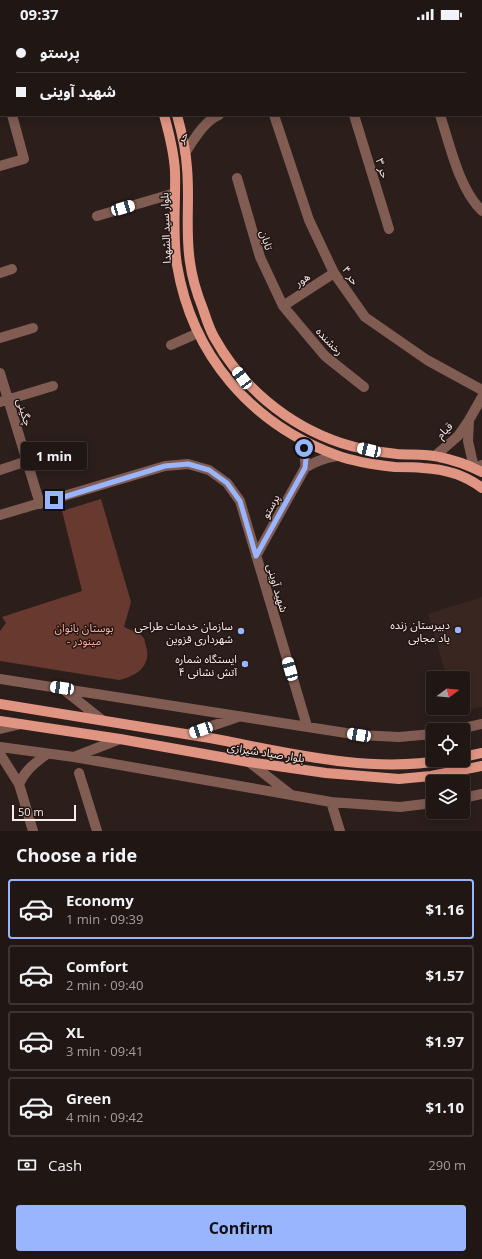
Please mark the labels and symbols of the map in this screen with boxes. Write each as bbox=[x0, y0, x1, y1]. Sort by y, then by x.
street label: حر bbox=[172, 128, 192, 146]
street label: حر ۳ bbox=[373, 156, 393, 180]
street label: بلوار سید الشهدا bbox=[156, 192, 174, 264]
car bbox=[110, 199, 136, 217]
street label: تابان bbox=[257, 228, 277, 252]
street label: حر ۴ bbox=[339, 263, 363, 288]
street label: هور bbox=[291, 268, 313, 290]
street label: رخشنده bbox=[313, 324, 347, 358]
car bbox=[230, 365, 254, 391]
street label: چگینی bbox=[13, 396, 36, 428]
street label: قیام bbox=[432, 418, 456, 442]
route start bbox=[295, 439, 313, 457]
car bbox=[356, 441, 382, 459]
callout: 1 min bbox=[21, 442, 87, 470]
route end bbox=[45, 491, 63, 509]
street label: پرستو bbox=[257, 491, 284, 521]
street label: شهید آوینی bbox=[264, 562, 292, 614]
place label: دبیرستان زنده یاد مجابی bbox=[390, 617, 450, 645]
place label: سازمان خدمات طراحی شهرداری قزوین bbox=[134, 618, 233, 646]
park label: بوستان بانوان - مینودر bbox=[55, 620, 114, 648]
marker: دبیرستان زنده یاد مجابی bbox=[453, 625, 463, 635]
marker: سازمان خدمات طراحی شهرداری قزوین bbox=[236, 626, 246, 636]
place label: ایستگاه شماره ۴ آتش نشانی bbox=[175, 651, 238, 679]
car bbox=[281, 656, 299, 682]
marker: ایستگاه شماره ۴ آتش نشانی bbox=[240, 659, 250, 669]
north arrow bbox=[426, 671, 470, 715]
car bbox=[49, 680, 75, 696]
car bbox=[188, 720, 214, 740]
car bbox=[346, 727, 372, 743]
street label: بلوار صیاد شیرازی bbox=[226, 738, 306, 766]
scale bar bbox=[12, 803, 76, 822]

